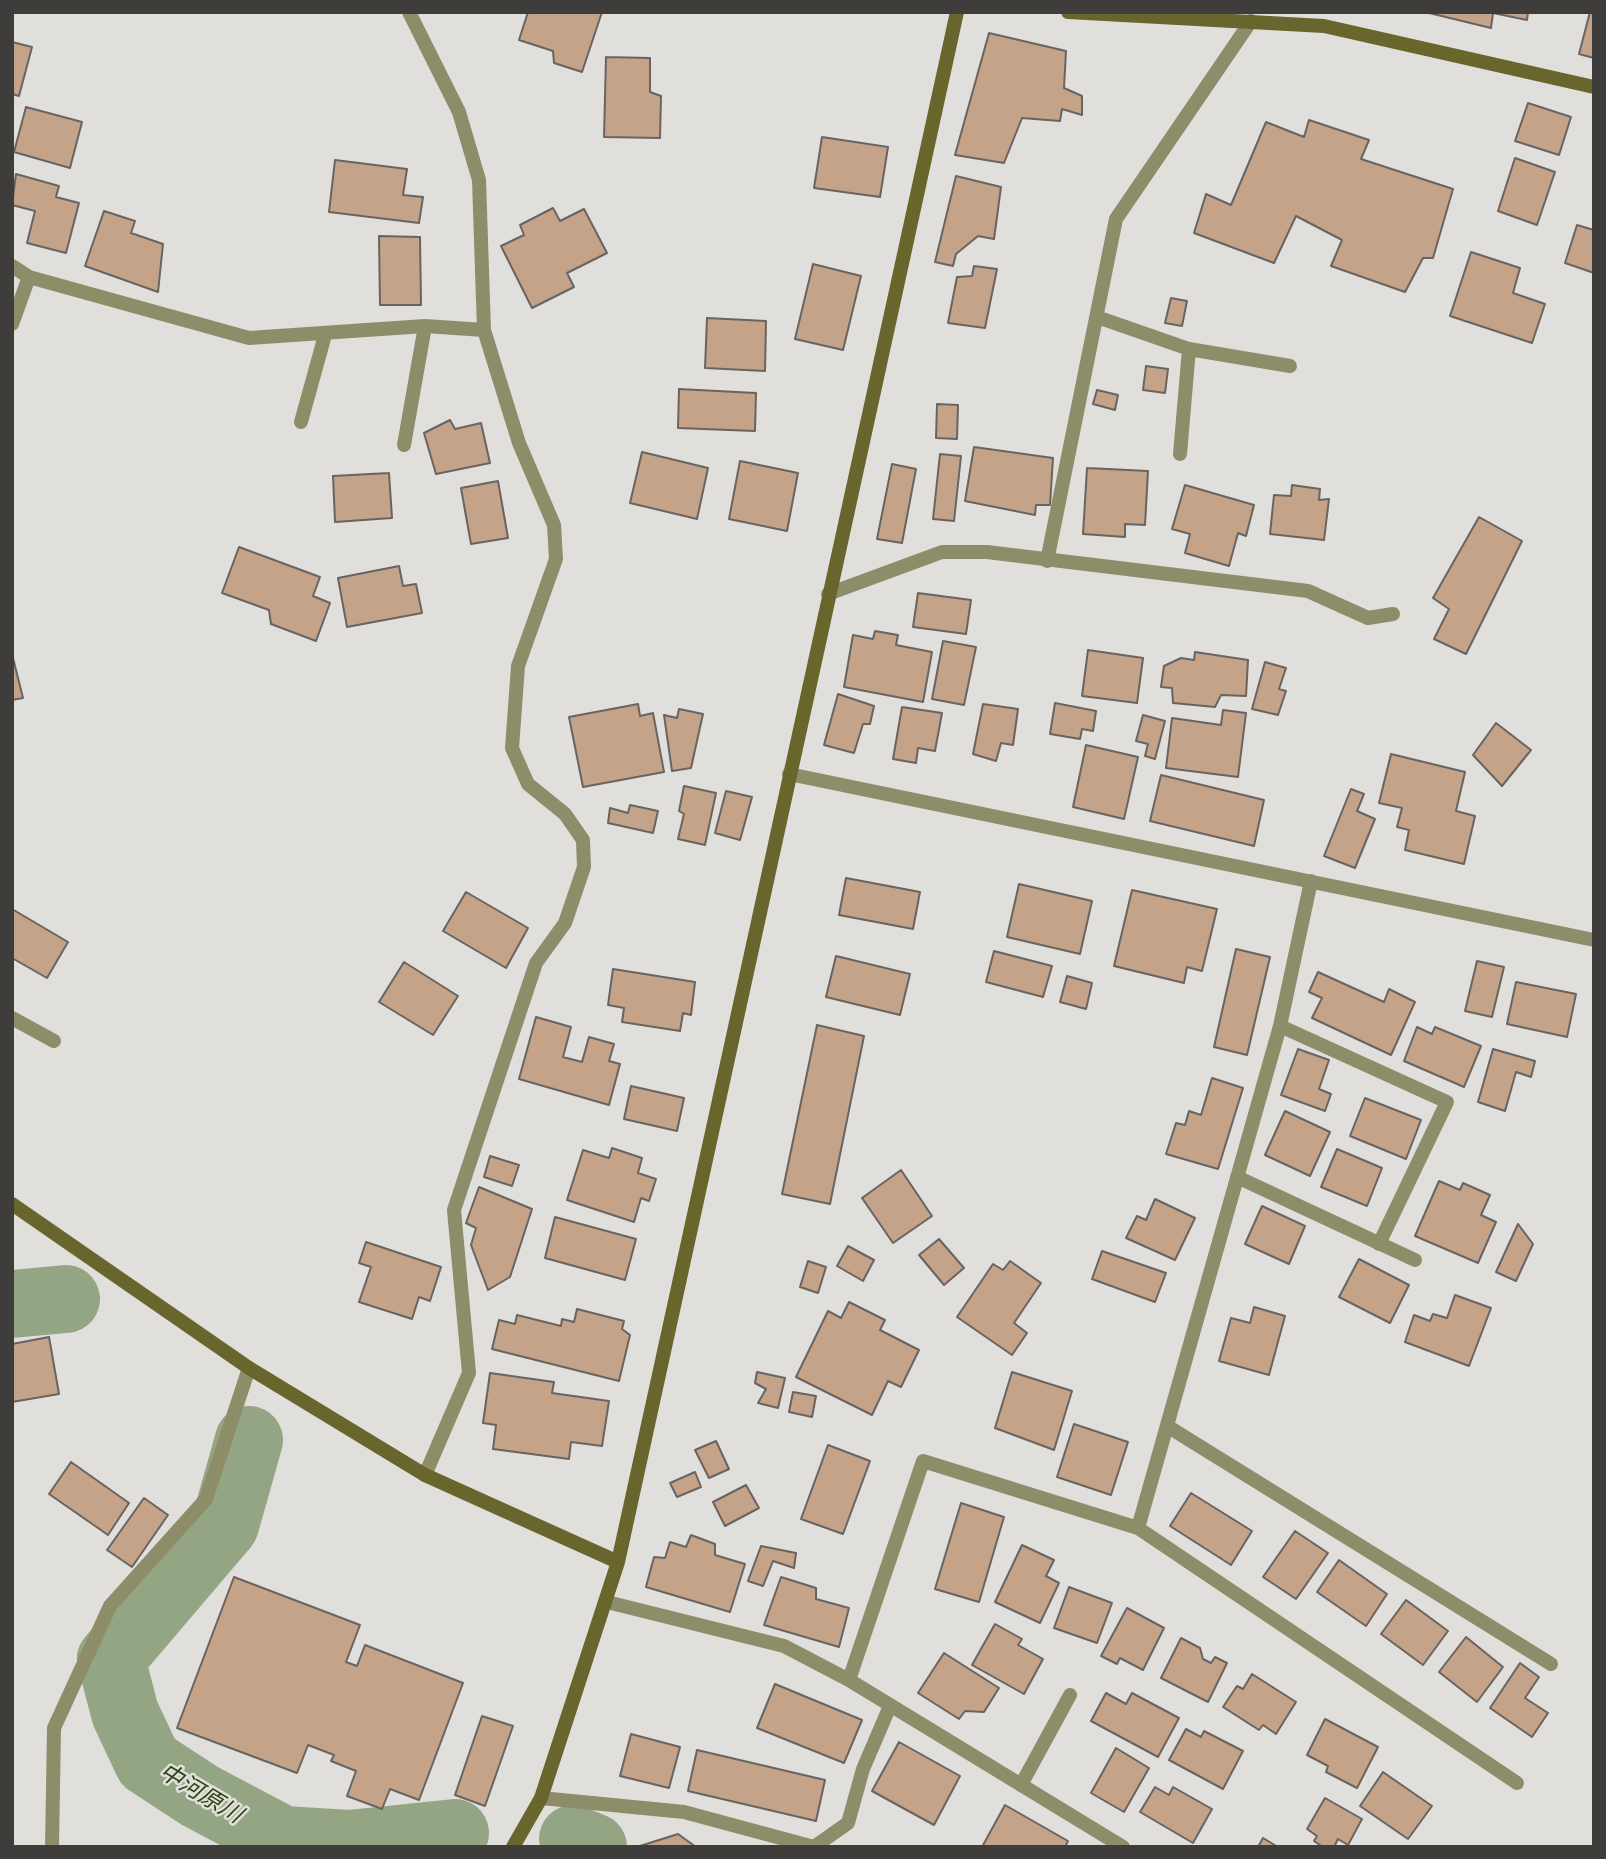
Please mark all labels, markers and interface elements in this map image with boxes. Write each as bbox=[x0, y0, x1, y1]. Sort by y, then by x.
water label: 中河原川 bbox=[154, 1757, 248, 1829]

